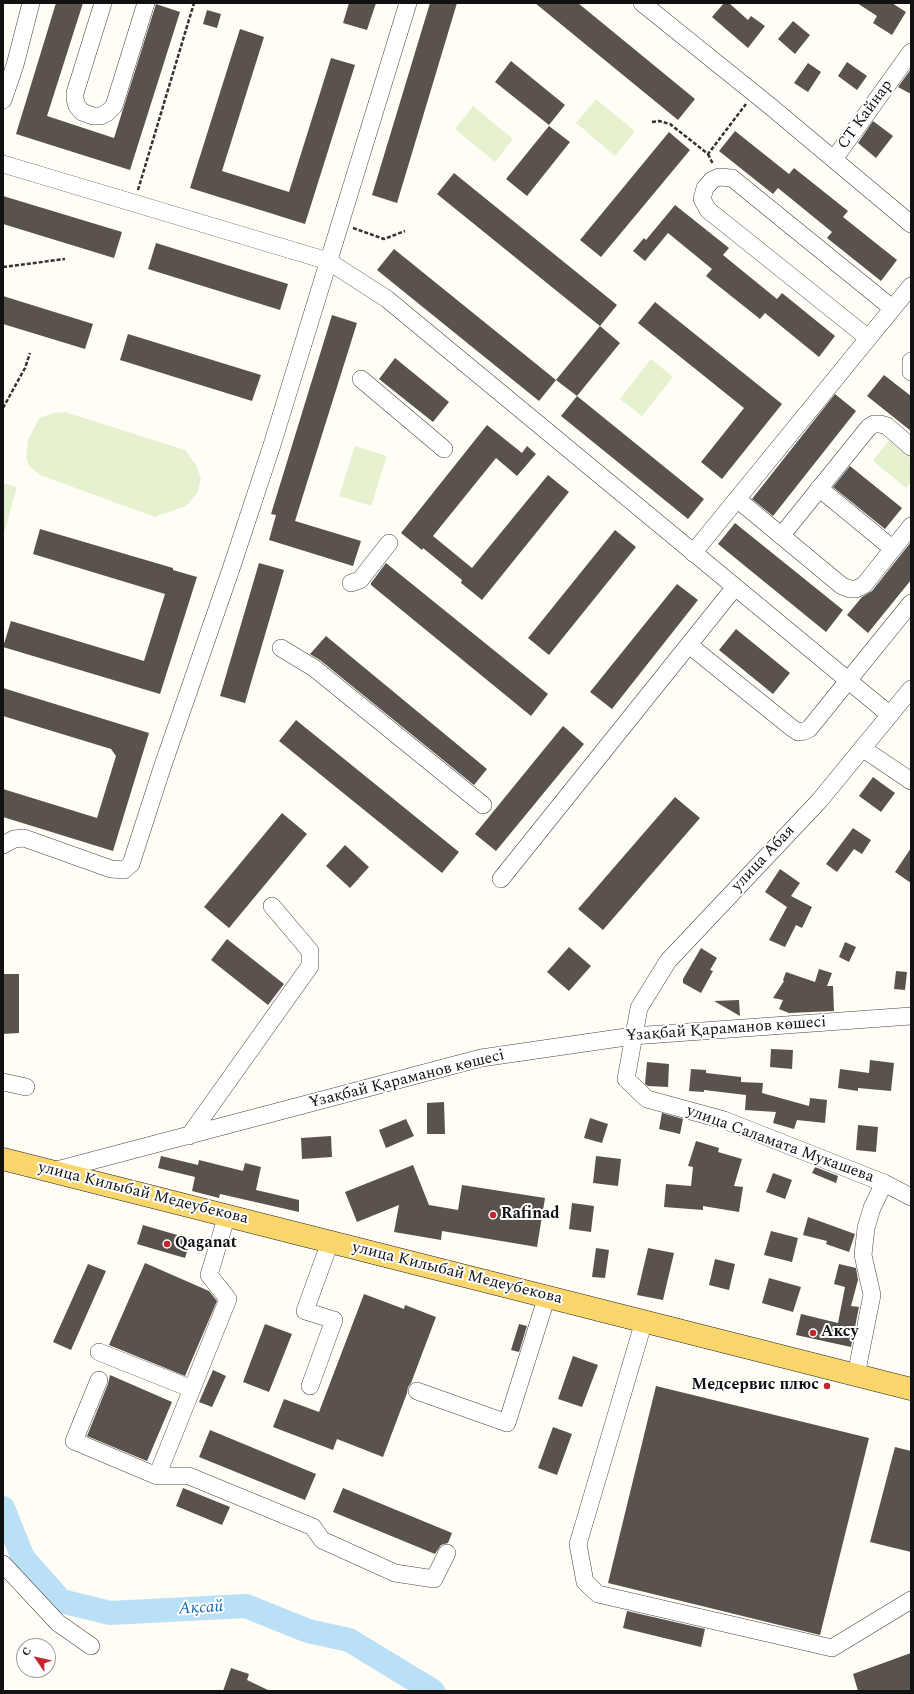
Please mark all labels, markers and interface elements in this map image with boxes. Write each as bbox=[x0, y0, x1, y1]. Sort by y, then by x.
street label: СТ Кайнар bbox=[834, 77, 898, 153]
street label: улица Абая bbox=[728, 822, 800, 896]
street label: Ұзақбай Қараманов көшесі bbox=[625, 1013, 827, 1047]
street label: Ұзақбай Қараманов көшесі bbox=[307, 1046, 507, 1114]
street label: улица Саламата Мукашева bbox=[684, 1102, 876, 1188]
street label: улица Килыбай Медеубекова bbox=[36, 1159, 250, 1229]
place label: Rafinad bbox=[501, 1205, 560, 1225]
marker: Rafinad bbox=[488, 1210, 498, 1220]
place label: Qaganat bbox=[175, 1234, 237, 1254]
marker: Qaganat bbox=[162, 1239, 172, 1249]
street label: улица Килыбай Медеубекова bbox=[350, 1239, 564, 1309]
place label: Аксу bbox=[821, 1323, 858, 1343]
marker: Аксу bbox=[808, 1328, 818, 1338]
place label: Медсервис плюс bbox=[691, 1376, 819, 1396]
marker: Медсервис плюс bbox=[822, 1381, 832, 1391]
water label: Ақсай bbox=[178, 1598, 224, 1620]
north arrow bbox=[16, 1638, 56, 1678]
text: С bbox=[17, 1644, 36, 1660]

